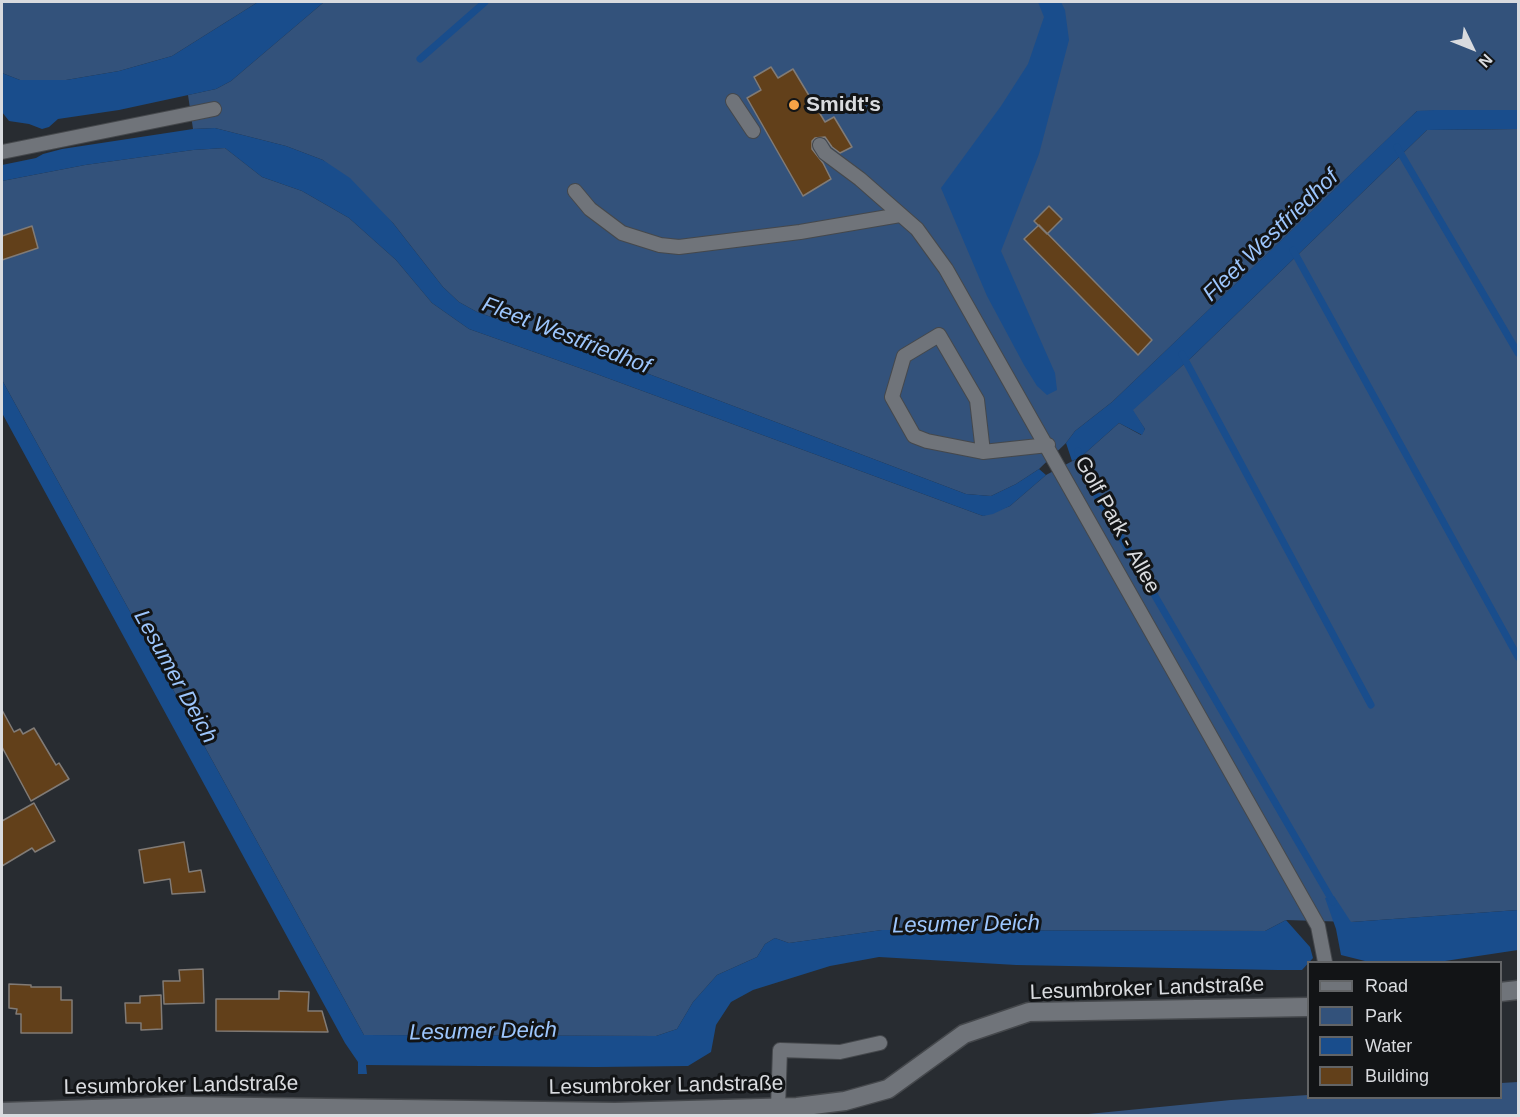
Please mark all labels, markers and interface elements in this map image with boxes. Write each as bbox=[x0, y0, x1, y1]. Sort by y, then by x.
north arrow bbox=[1442, 18, 1502, 78]
text: N bbox=[1475, 51, 1496, 71]
place label: Smidt's bbox=[806, 92, 881, 118]
marker: Smidt's bbox=[787, 98, 801, 112]
water label: Fleet Westfriedhof bbox=[1198, 165, 1344, 307]
water label: Fleet Westfriedhof bbox=[478, 292, 654, 380]
street label: Golf Park - Allee bbox=[1069, 452, 1165, 598]
water label: Lesumer Deich bbox=[128, 606, 222, 748]
water label: Lesumer Deich bbox=[892, 911, 1040, 939]
legend bbox=[1307, 961, 1502, 1099]
street label: Lesumbroker Landstraße bbox=[1029, 972, 1265, 1006]
text: Road bbox=[1365, 976, 1408, 996]
text: Park bbox=[1365, 1006, 1402, 1026]
water label: Lesumer Deich bbox=[409, 1018, 557, 1046]
text: Water bbox=[1365, 1036, 1412, 1056]
text: Building bbox=[1365, 1066, 1429, 1086]
street label: Lesumbroker Landstraße bbox=[63, 1071, 299, 1101]
street label: Lesumbroker Landstraße bbox=[548, 1071, 784, 1101]

